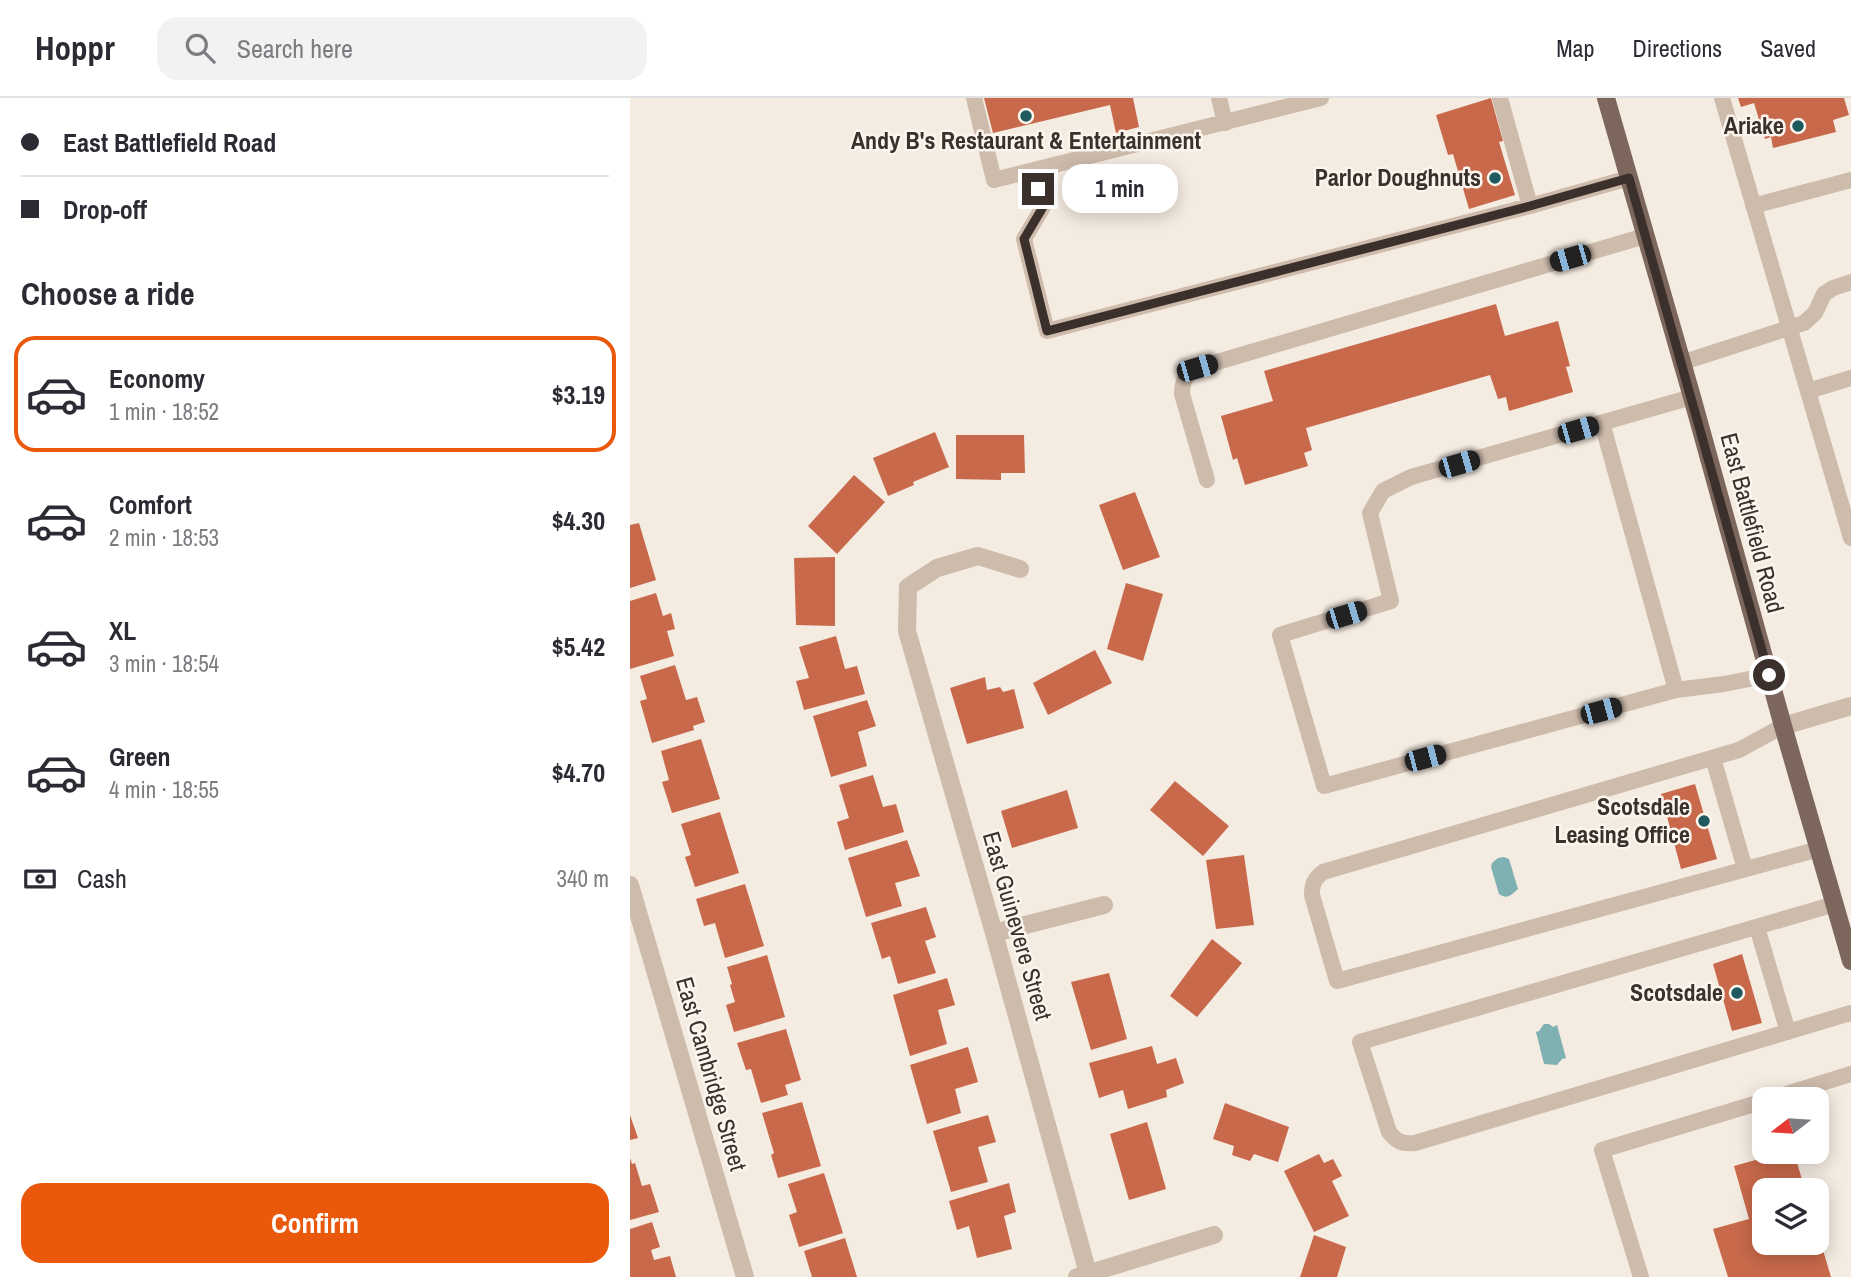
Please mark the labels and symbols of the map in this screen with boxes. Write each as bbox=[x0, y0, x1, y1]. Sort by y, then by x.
marker: Andy B's Restaurant & Entertainment bbox=[1018, 108, 1034, 124]
place label: Ariake bbox=[1724, 109, 1784, 141]
marker: Ariake bbox=[1790, 118, 1806, 134]
place label: Andy B's Restaurant & Entertainment bbox=[851, 124, 1202, 156]
place label: Parlor Doughnuts bbox=[1315, 161, 1481, 193]
callout: 1 min bbox=[1062, 164, 1178, 214]
marker: Parlor Doughnuts bbox=[1487, 170, 1503, 186]
route end bbox=[1022, 173, 1054, 205]
car bbox=[1547, 242, 1594, 274]
car bbox=[1174, 352, 1221, 384]
car bbox=[1555, 414, 1602, 446]
street label: East Battlefield Road bbox=[1714, 429, 1792, 616]
car bbox=[1436, 448, 1483, 480]
car bbox=[1323, 599, 1370, 631]
route start bbox=[1753, 659, 1785, 691]
car bbox=[1578, 695, 1625, 727]
car bbox=[1402, 742, 1449, 774]
place label: Scotsdale Leasing Office bbox=[1554, 790, 1690, 850]
marker: Scotsdale Leasing Office bbox=[1696, 813, 1712, 829]
street label: East Guinevere Street bbox=[976, 828, 1060, 1024]
street label: East Cambridge Street bbox=[669, 973, 755, 1175]
place label: Scotsdale bbox=[1630, 976, 1723, 1008]
marker: Scotsdale bbox=[1729, 985, 1745, 1001]
north arrow bbox=[1752, 1087, 1829, 1164]

